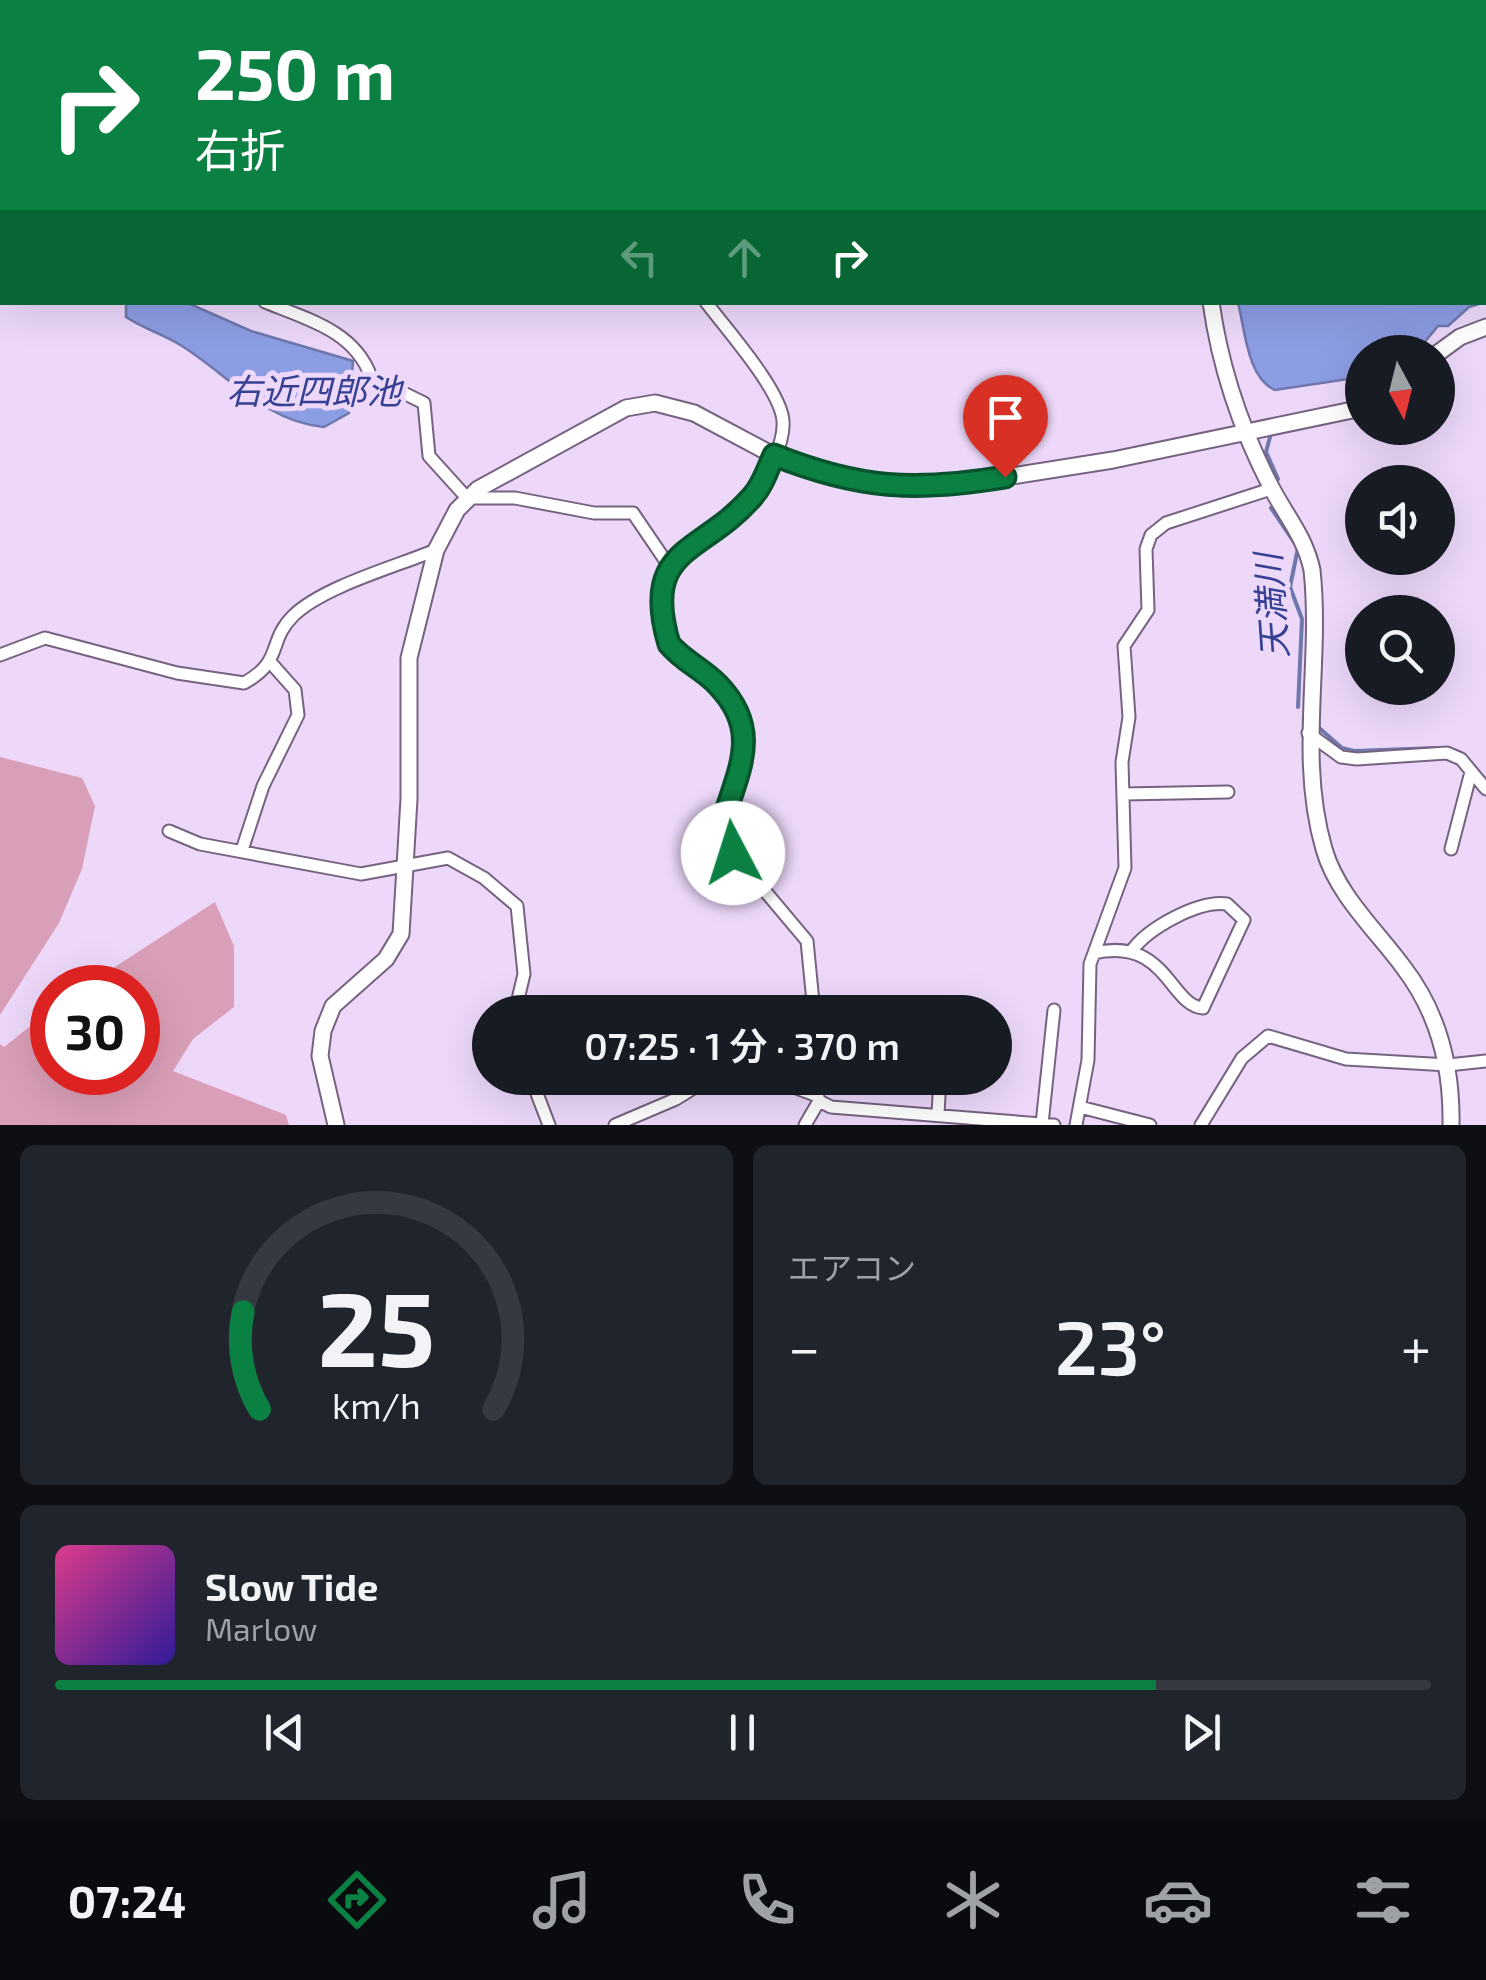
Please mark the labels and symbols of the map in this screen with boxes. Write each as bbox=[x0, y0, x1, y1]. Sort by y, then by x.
north arrow bbox=[1345, 335, 1455, 445]
water label: 右近四郎池 bbox=[226, 369, 404, 411]
pin bbox=[963, 375, 1048, 478]
water label: 天満川 bbox=[1245, 548, 1295, 660]
position arrow bbox=[681, 801, 785, 905]
speed limit sign: 30 bbox=[30, 965, 160, 1095]

